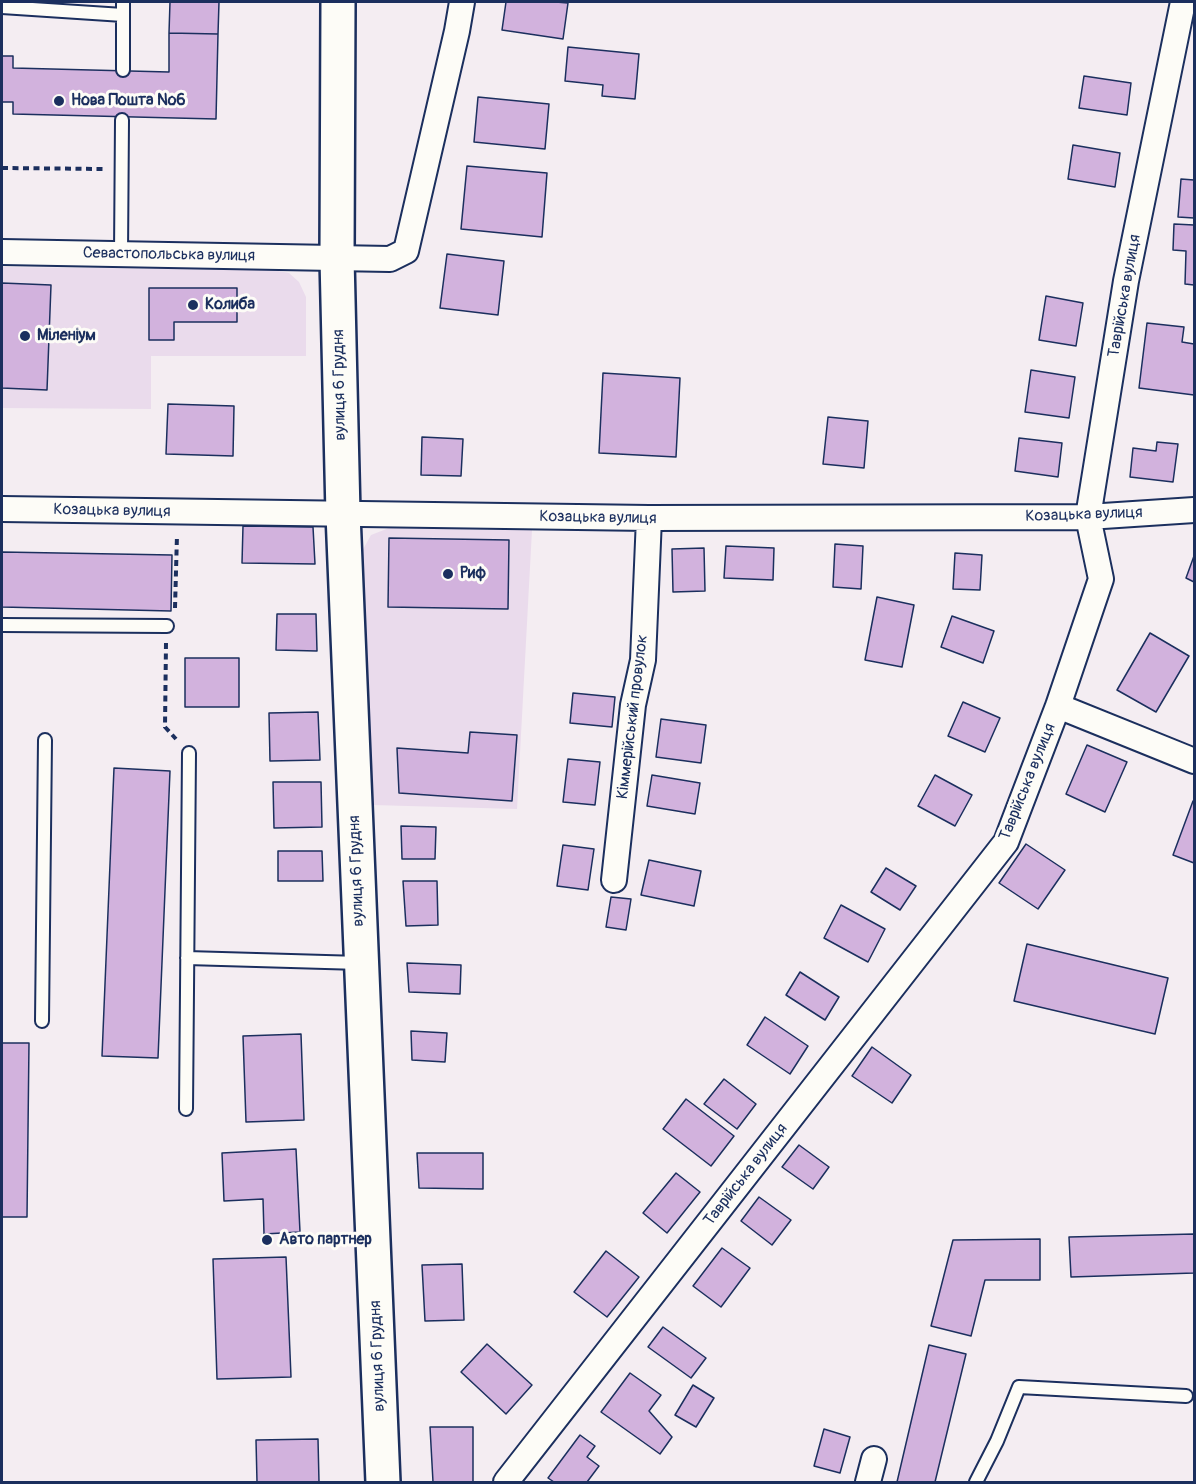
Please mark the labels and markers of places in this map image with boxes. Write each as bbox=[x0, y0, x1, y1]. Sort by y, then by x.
place label: Нова Пошта №6 bbox=[71, 91, 186, 111]
marker: Нова Пошта №6 bbox=[52, 94, 66, 108]
place label: Колиба bbox=[205, 295, 255, 315]
marker: Колиба bbox=[186, 298, 200, 312]
place label: Міленіум bbox=[37, 326, 96, 346]
marker: Міленіум bbox=[18, 329, 32, 343]
place label: Риф bbox=[460, 564, 486, 584]
marker: Риф bbox=[441, 567, 455, 581]
place label: Авто партнер bbox=[279, 1230, 372, 1250]
marker: Авто партнер bbox=[260, 1233, 274, 1247]

